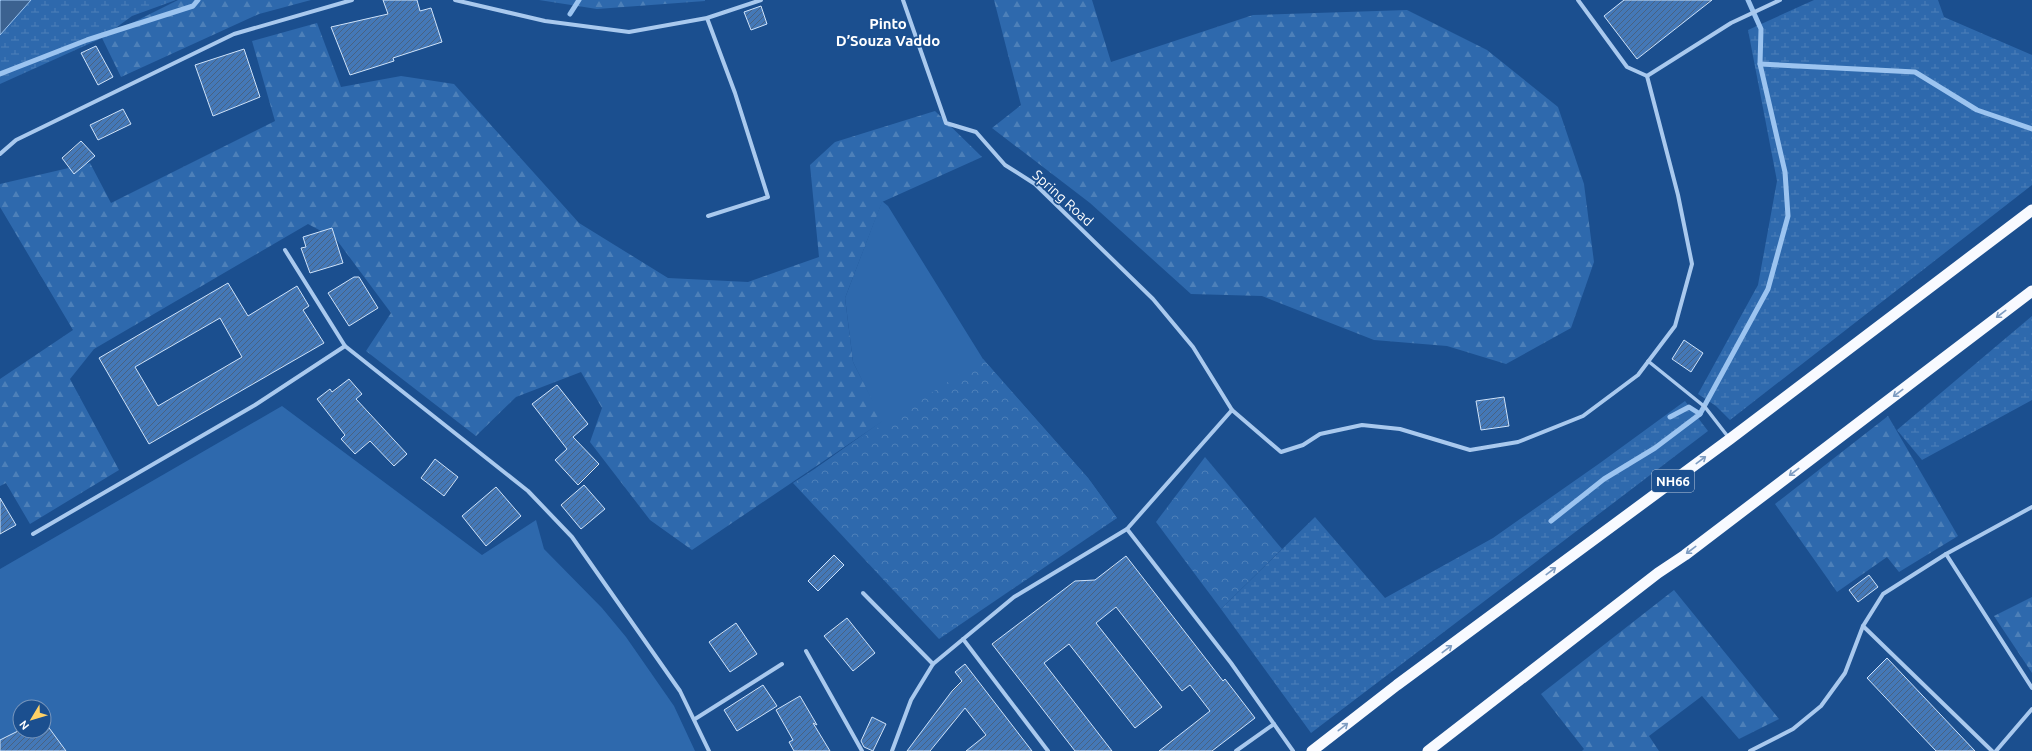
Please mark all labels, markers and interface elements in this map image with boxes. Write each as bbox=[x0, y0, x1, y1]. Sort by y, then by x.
district label: Pinto D’Souza Vaddo bbox=[836, 15, 940, 49]
street label: Spring Road bbox=[1029, 167, 1097, 229]
one-way arrow bbox=[1996, 310, 2007, 318]
one-way arrow bbox=[1892, 389, 1903, 397]
one-way arrow bbox=[1695, 456, 1706, 465]
one-way arrow bbox=[1789, 467, 1800, 476]
road number: NH66 bbox=[1652, 470, 1694, 492]
one-way arrow bbox=[1685, 546, 1696, 555]
one-way arrow bbox=[1546, 567, 1557, 575]
one-way arrow bbox=[1441, 644, 1452, 653]
north arrow bbox=[12, 699, 52, 739]
text: N bbox=[17, 718, 31, 732]
one-way arrow bbox=[1338, 723, 1349, 731]

